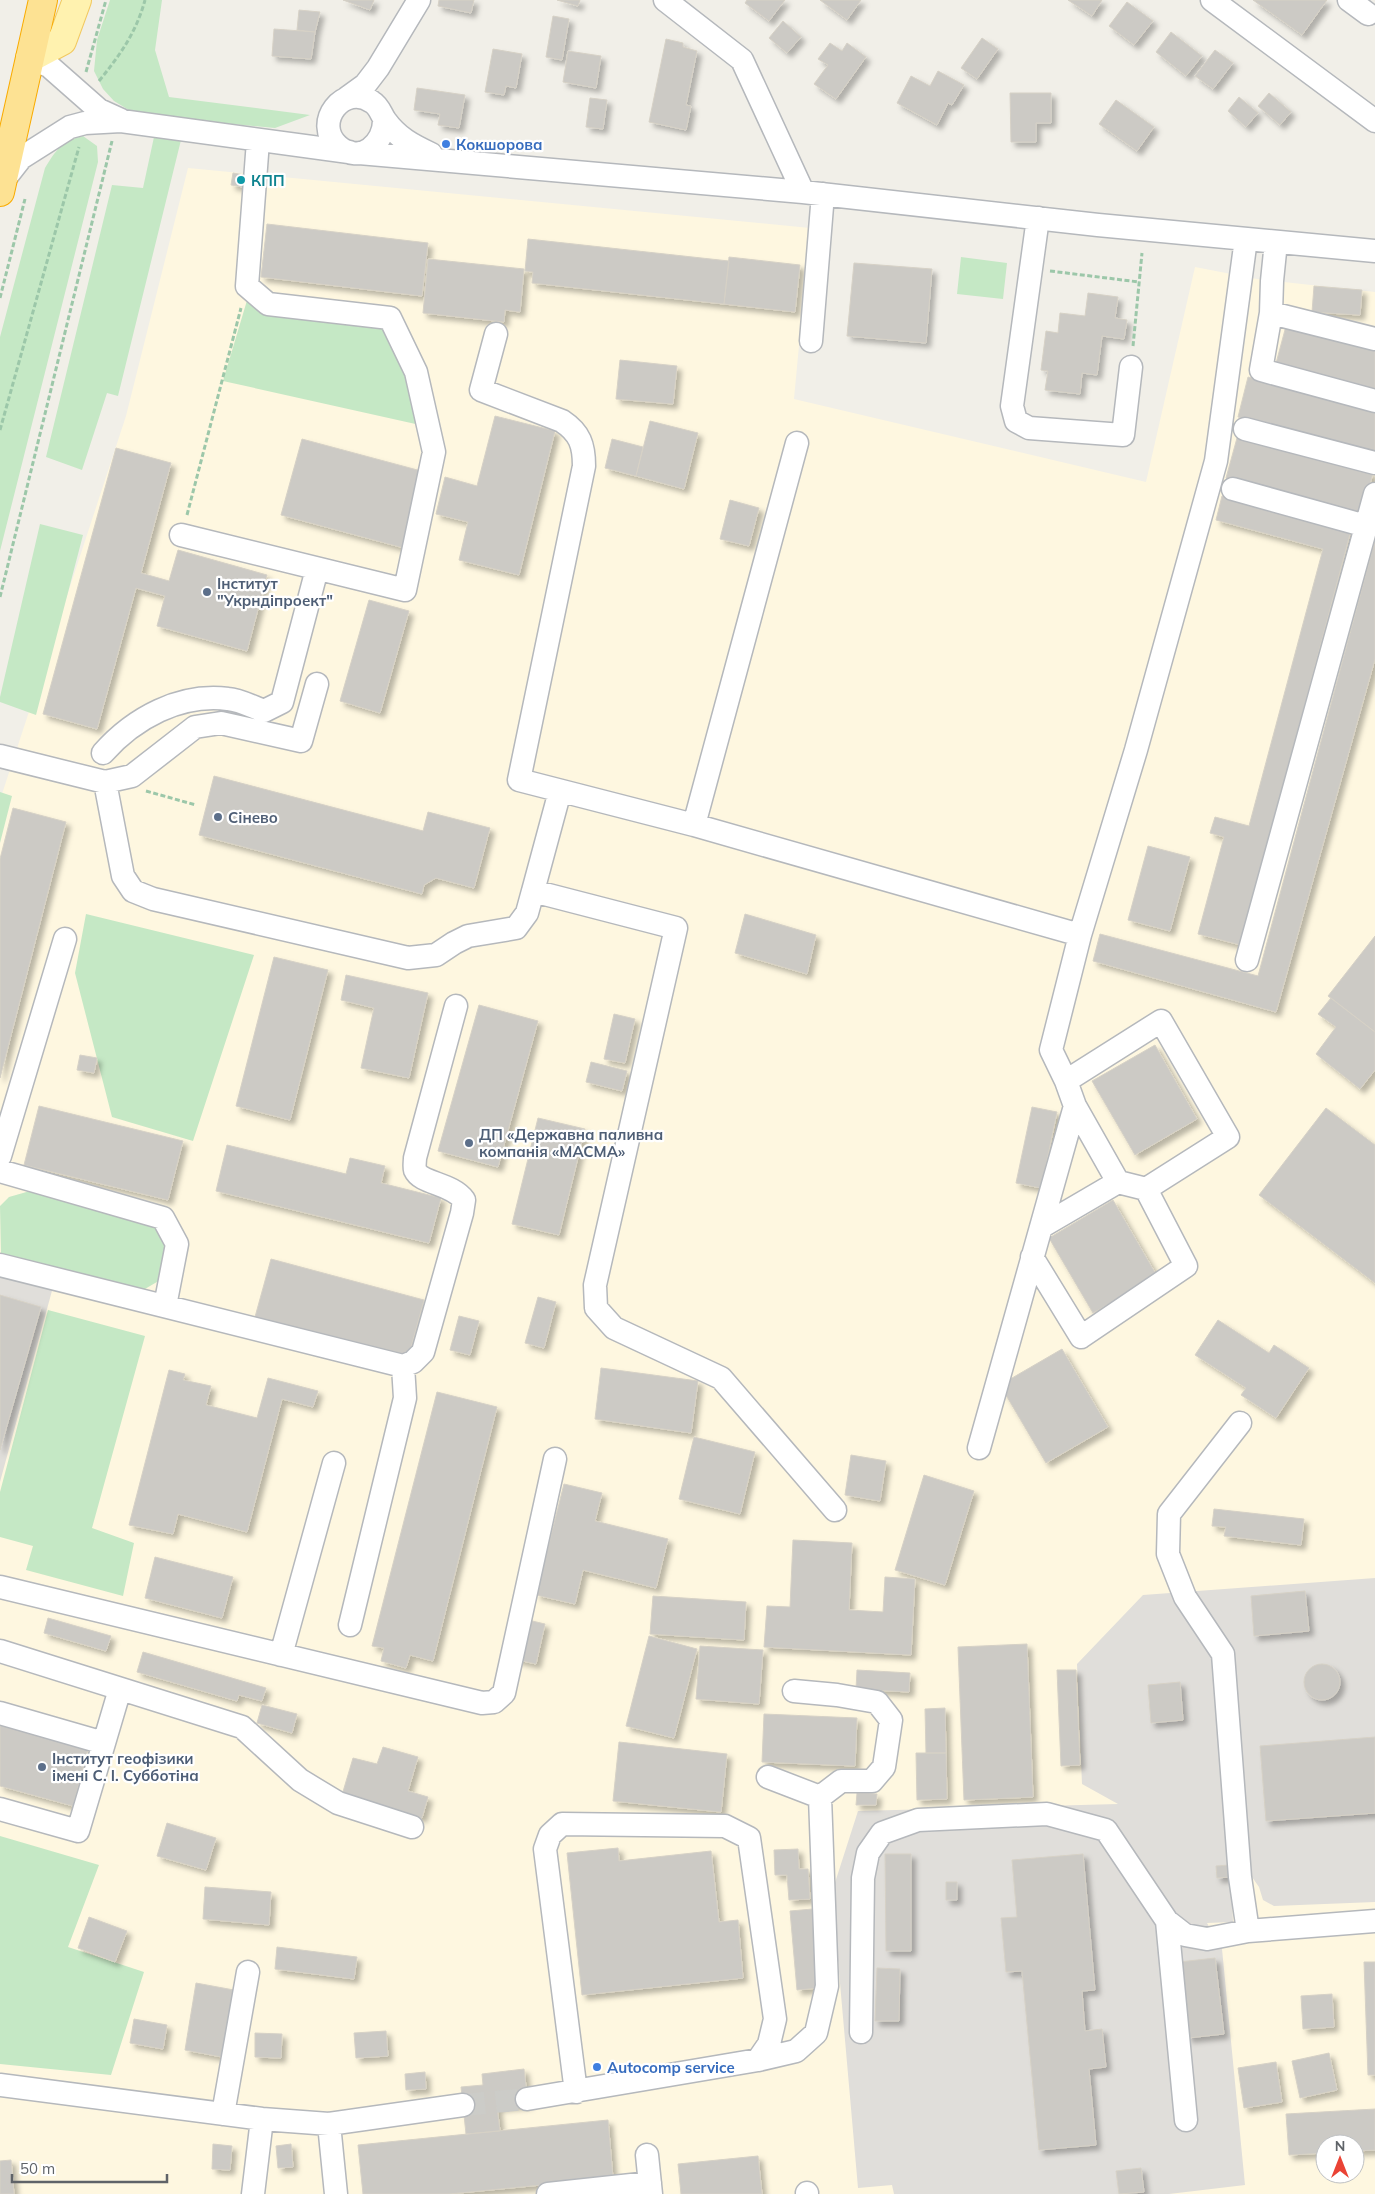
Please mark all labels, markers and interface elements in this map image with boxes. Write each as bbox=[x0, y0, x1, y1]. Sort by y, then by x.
place label: Кокшорова bbox=[456, 135, 542, 154]
marker: Кокшорова bbox=[440, 138, 452, 150]
place label: КПП bbox=[251, 171, 285, 190]
marker: КПП bbox=[235, 174, 247, 186]
place label: Інститут "Укрндіпроект" bbox=[217, 574, 333, 610]
marker: Інститут "Укрндіпроект" bbox=[201, 586, 213, 598]
place label: Сінево bbox=[228, 808, 278, 827]
marker: Сінево bbox=[212, 811, 224, 823]
place label: ДП «Державна паливна компанія «МАСМА» bbox=[479, 1125, 663, 1161]
marker: ДП «Державна паливна компанія «МАСМА» bbox=[463, 1137, 475, 1149]
place label: Інститут геофізики імені С. І. Субботіна bbox=[52, 1749, 199, 1785]
marker: Інститут геофізики імені С. І. Субботіна bbox=[36, 1761, 48, 1773]
place label: Autocomp service bbox=[607, 2058, 735, 2077]
marker: Autocomp service bbox=[591, 2061, 603, 2073]
north arrow bbox=[1315, 2134, 1365, 2184]
text: N bbox=[1335, 2137, 1345, 2155]
scale bar bbox=[12, 2152, 168, 2184]
text: 50 m bbox=[20, 2159, 55, 2178]

